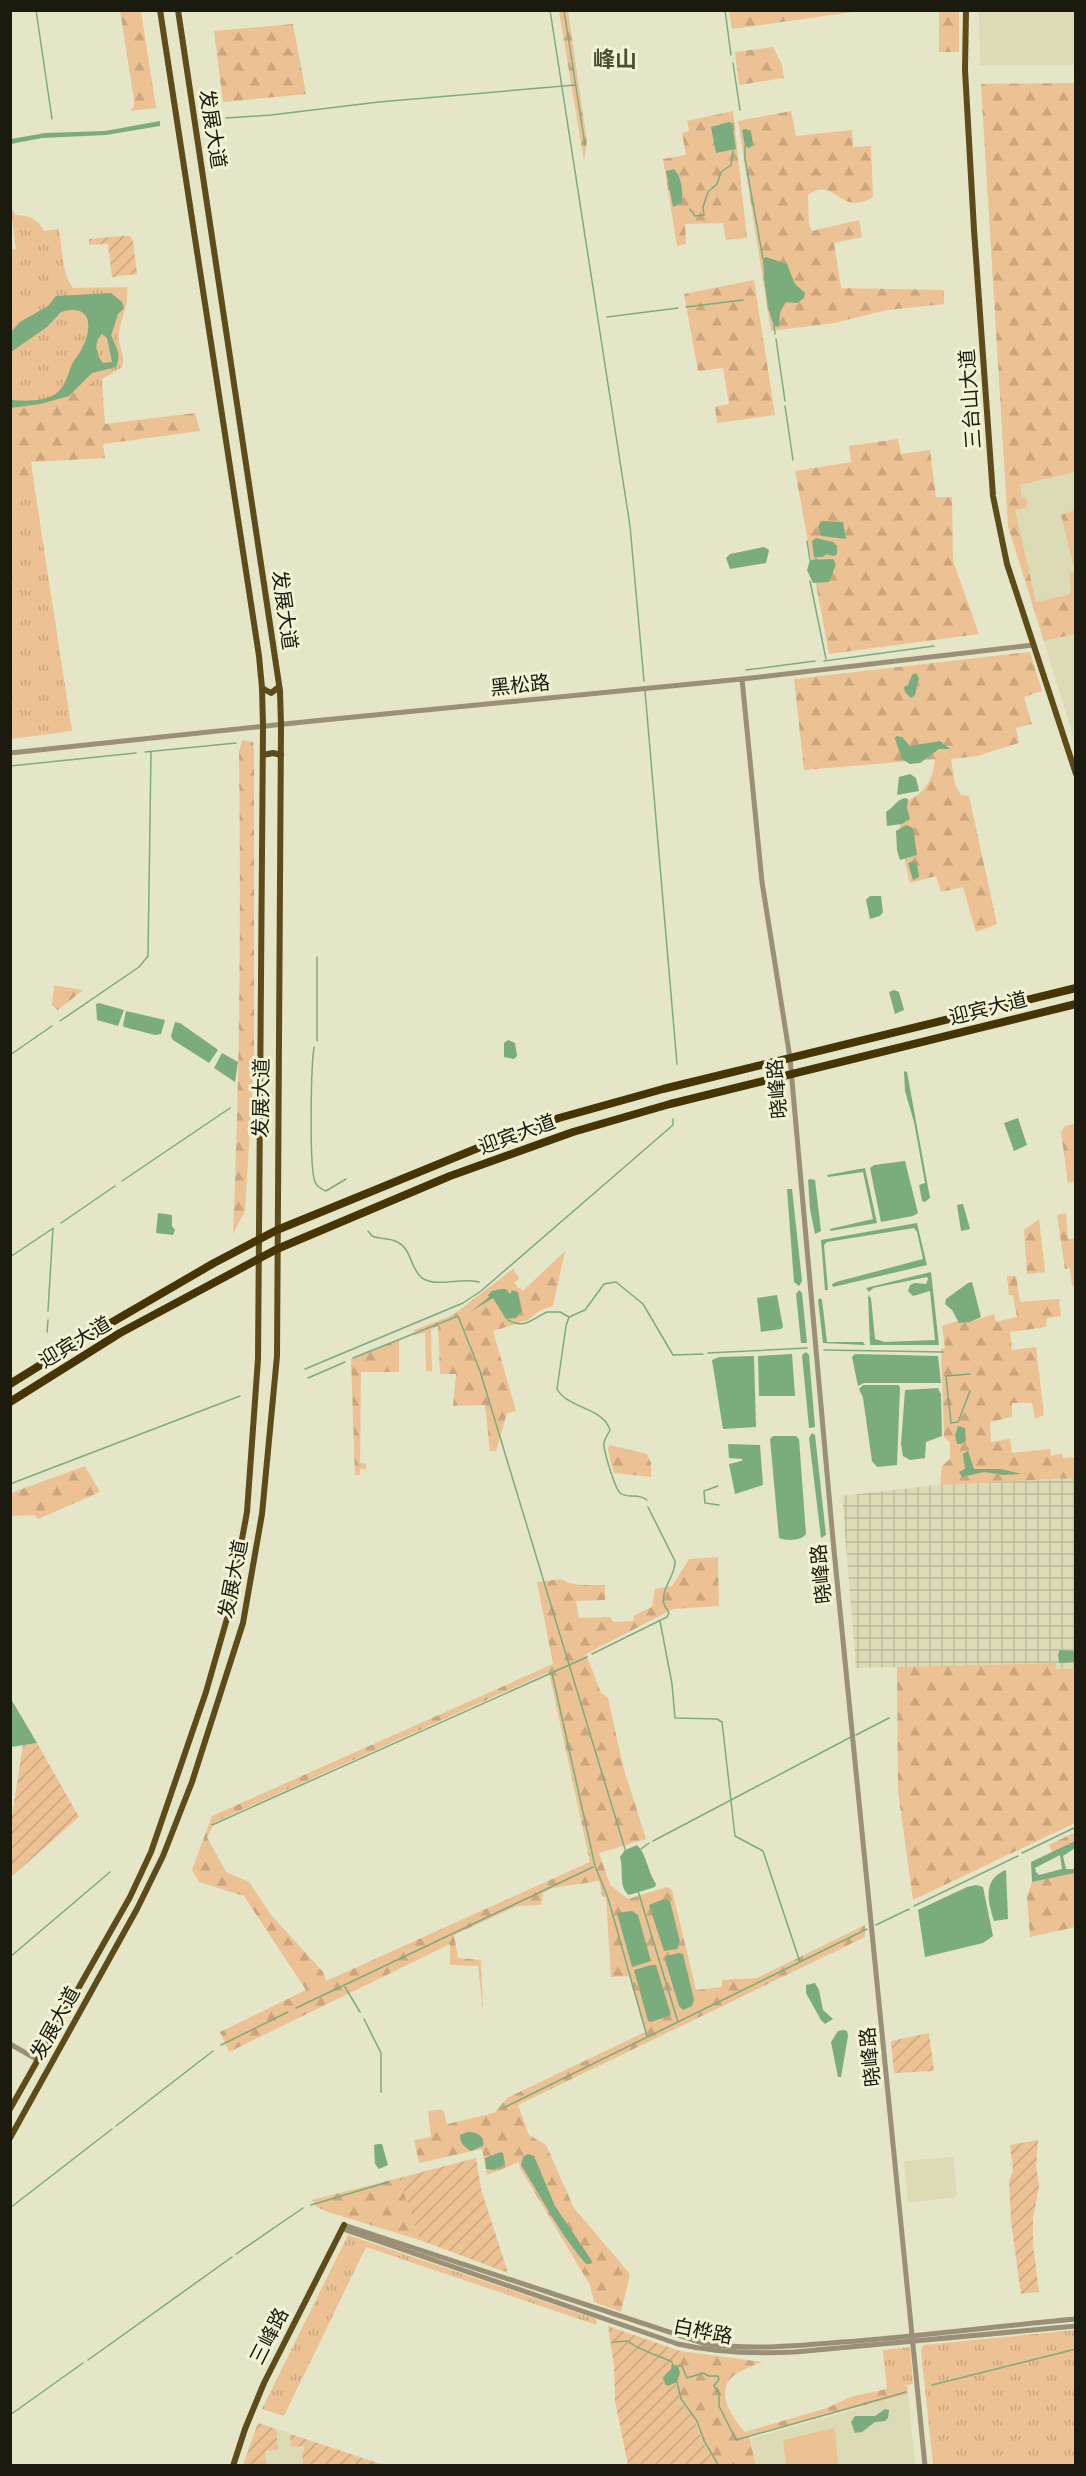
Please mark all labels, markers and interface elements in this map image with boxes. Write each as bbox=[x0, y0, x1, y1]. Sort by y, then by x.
district label: 峰山 bbox=[593, 47, 637, 73]
street label: 发展大道 bbox=[195, 88, 230, 170]
street label: 三台山大道 bbox=[956, 348, 985, 450]
street label: 发展大道 bbox=[268, 569, 301, 651]
street label: 黑松路 bbox=[489, 671, 551, 700]
street label: 迎宾大道 bbox=[947, 988, 1030, 1029]
street label: 发展大道 bbox=[249, 1058, 274, 1138]
street label: 晓峰路 bbox=[763, 1058, 792, 1120]
street label: 迎宾大道 bbox=[476, 1110, 559, 1159]
street label: 迎宾大道 bbox=[35, 1312, 115, 1373]
street label: 发展大道 bbox=[215, 1538, 252, 1621]
street label: 晓峰路 bbox=[807, 1543, 836, 1605]
street label: 发展大道 bbox=[26, 1983, 85, 2064]
street label: 晓峰路 bbox=[856, 2026, 885, 2088]
street label: 三峰路 bbox=[246, 2304, 293, 2368]
street label: 白桦路 bbox=[671, 2314, 735, 2349]

